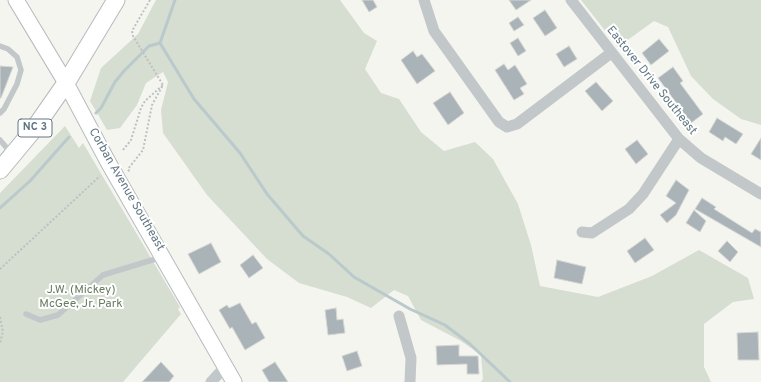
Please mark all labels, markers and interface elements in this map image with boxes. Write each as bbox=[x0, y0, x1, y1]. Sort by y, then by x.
street label: Eastover Drive Southeast bbox=[603, 24, 699, 138]
road number: NC 3 bbox=[18, 119, 52, 137]
street label: Corban Avenue Southeast bbox=[85, 126, 167, 254]
park label: J.W. (Mickey) McGee, Jr. Park bbox=[39, 284, 123, 312]

